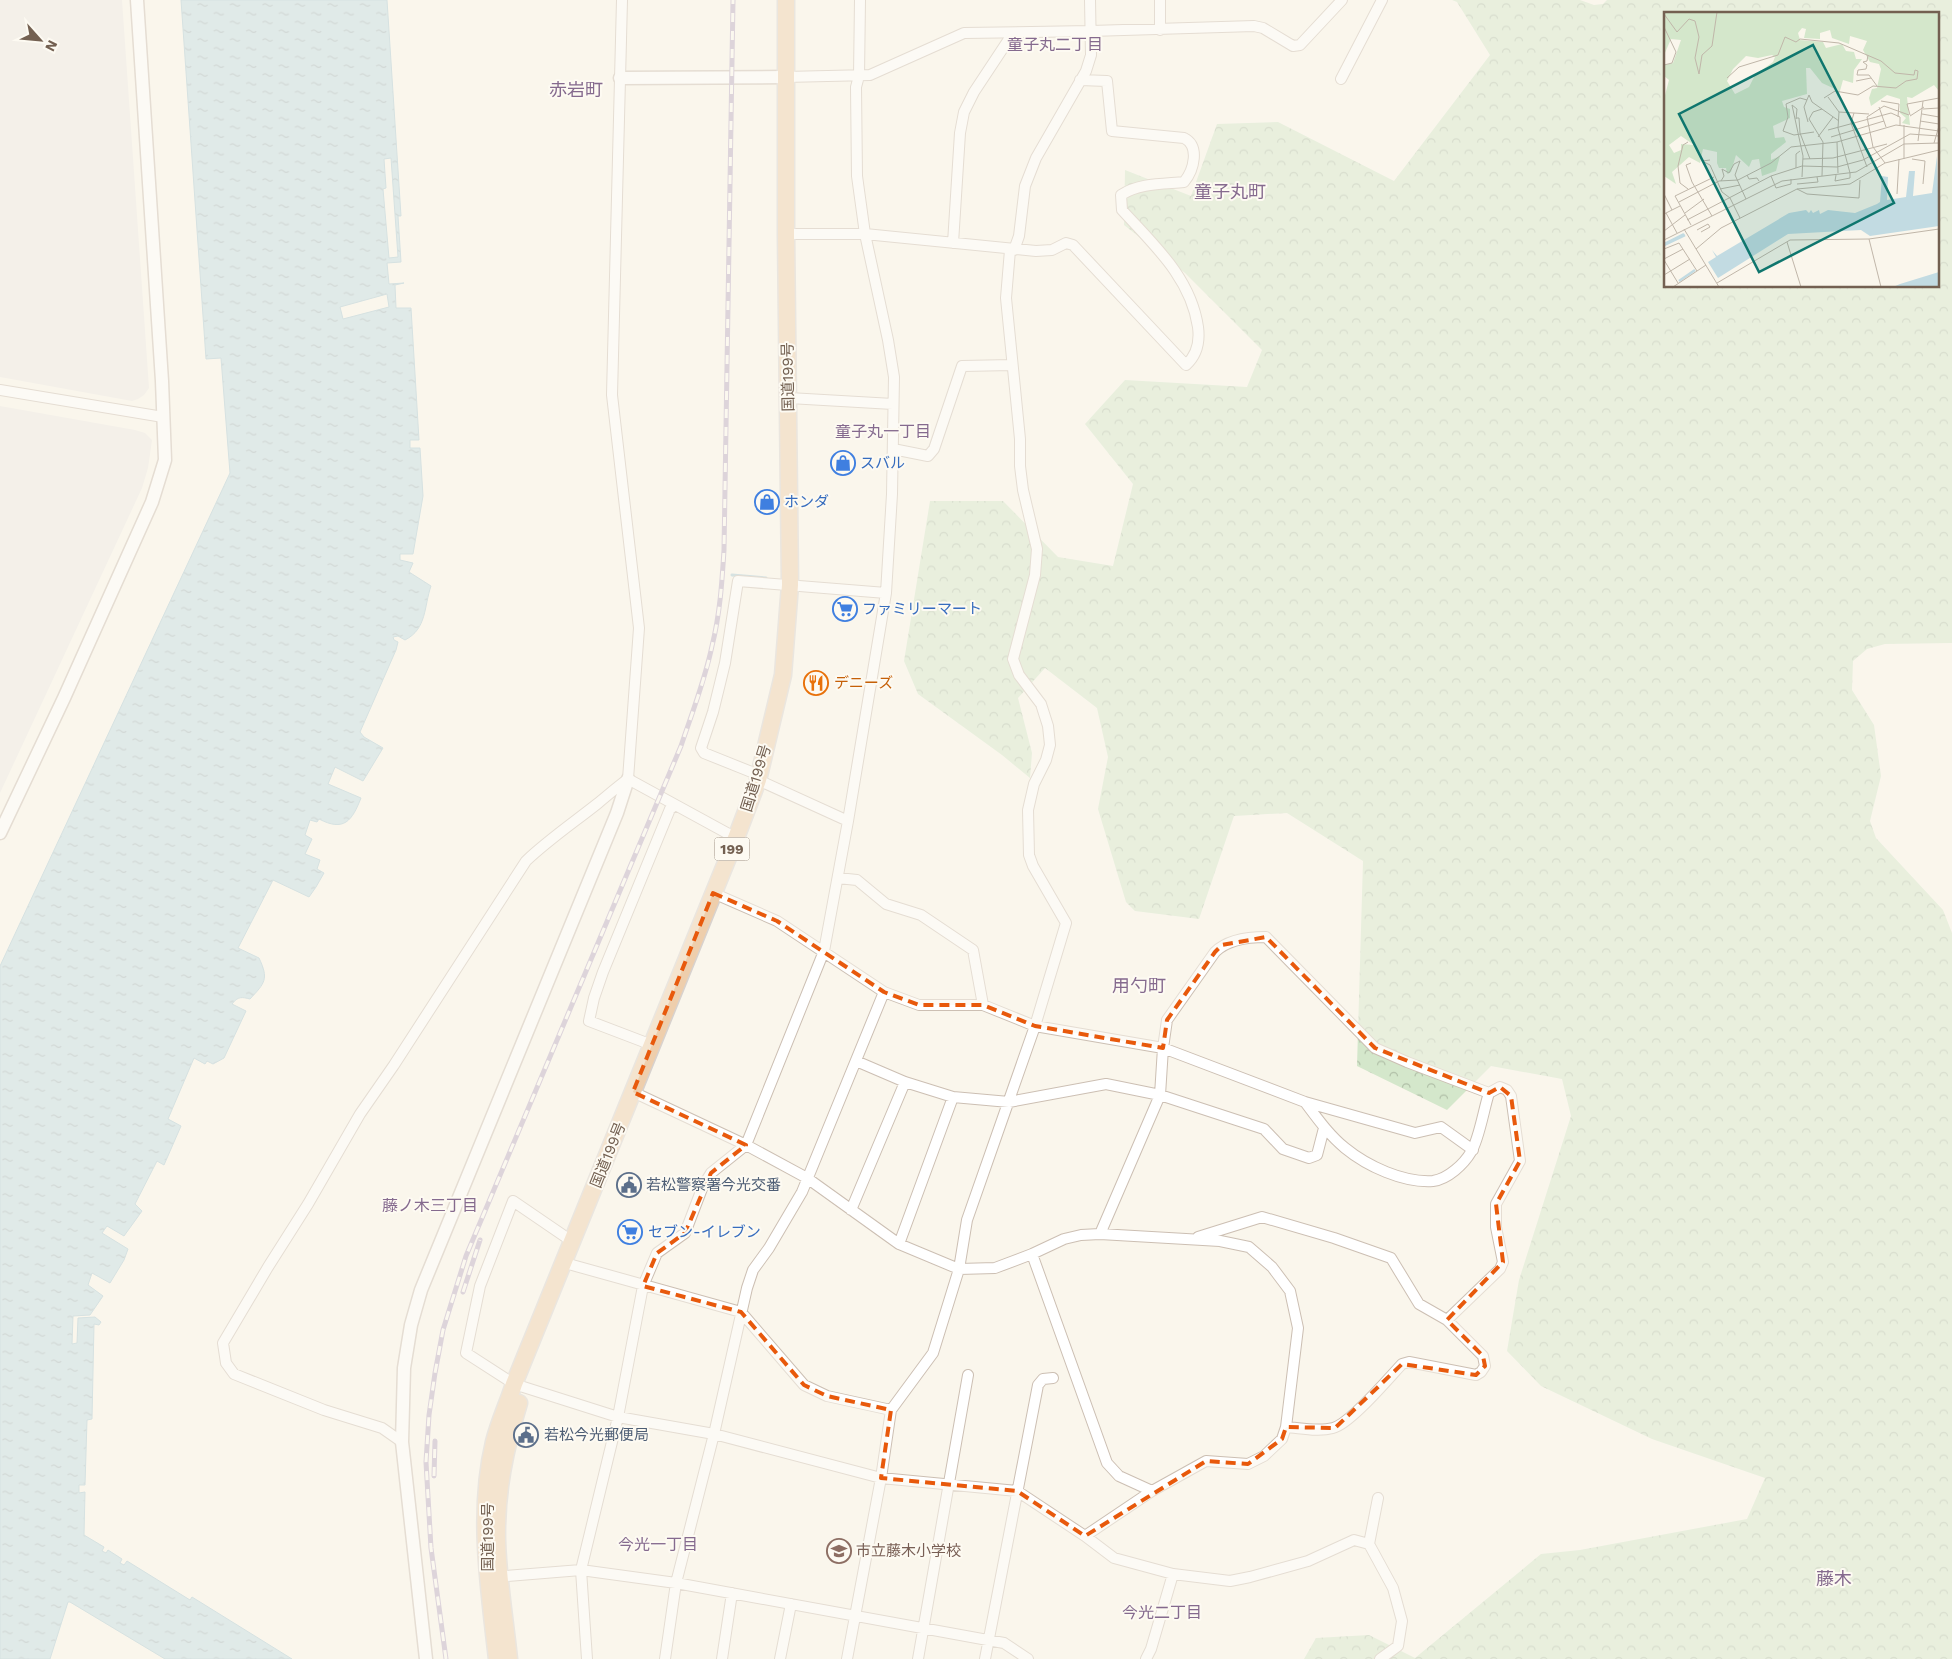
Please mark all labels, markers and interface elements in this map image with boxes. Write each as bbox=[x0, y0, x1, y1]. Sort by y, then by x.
inset map bbox=[1664, 12, 1940, 288]
north arrow bbox=[15, 15, 65, 65]
district label: 童子丸二丁目 bbox=[1007, 35, 1103, 54]
text: N bbox=[42, 38, 61, 54]
district label: 赤岩町 bbox=[549, 79, 603, 100]
district label: 童子丸町 bbox=[1194, 181, 1266, 202]
street label: 国道199号 bbox=[778, 342, 798, 412]
district label: 童子丸一丁目 bbox=[835, 422, 931, 441]
shop icon: スバル bbox=[830, 450, 856, 476]
place label: スバル bbox=[860, 454, 905, 472]
shop icon: ホンダ bbox=[754, 489, 780, 515]
place label: ホンダ bbox=[784, 493, 829, 511]
supermarket icon: ファミリーマート bbox=[832, 596, 858, 622]
place label: ファミリーマート bbox=[862, 600, 982, 618]
restaurant icon: デニーズ bbox=[803, 670, 829, 696]
place label: デニーズ bbox=[834, 674, 893, 692]
street label: 国道199号 bbox=[737, 742, 775, 814]
road number: 199 bbox=[714, 838, 750, 861]
district label: 用勺町 bbox=[1112, 975, 1166, 996]
street label: 国道199号 bbox=[587, 1119, 629, 1191]
public building icon: 若松警察署今光交番 bbox=[616, 1172, 642, 1198]
place label: 若松警察署今光交番 bbox=[646, 1176, 781, 1194]
district label: 藤ノ木三丁目 bbox=[382, 1196, 478, 1215]
supermarket icon: セブン-イレブン bbox=[617, 1219, 643, 1245]
place label: セブン-イレブン bbox=[648, 1223, 761, 1241]
public building icon: 若松今光郵便局 bbox=[513, 1422, 539, 1448]
place label: 若松今光郵便局 bbox=[544, 1426, 649, 1444]
street label: 国道199号 bbox=[479, 1502, 497, 1572]
district label: 今光一丁目 bbox=[618, 1535, 698, 1554]
school or university icon: 市立藤木小学校 bbox=[826, 1538, 852, 1564]
place label: 市立藤木小学校 bbox=[856, 1542, 961, 1560]
district label: 藤木 bbox=[1816, 1568, 1852, 1589]
district label: 今光二丁目 bbox=[1122, 1603, 1202, 1622]

